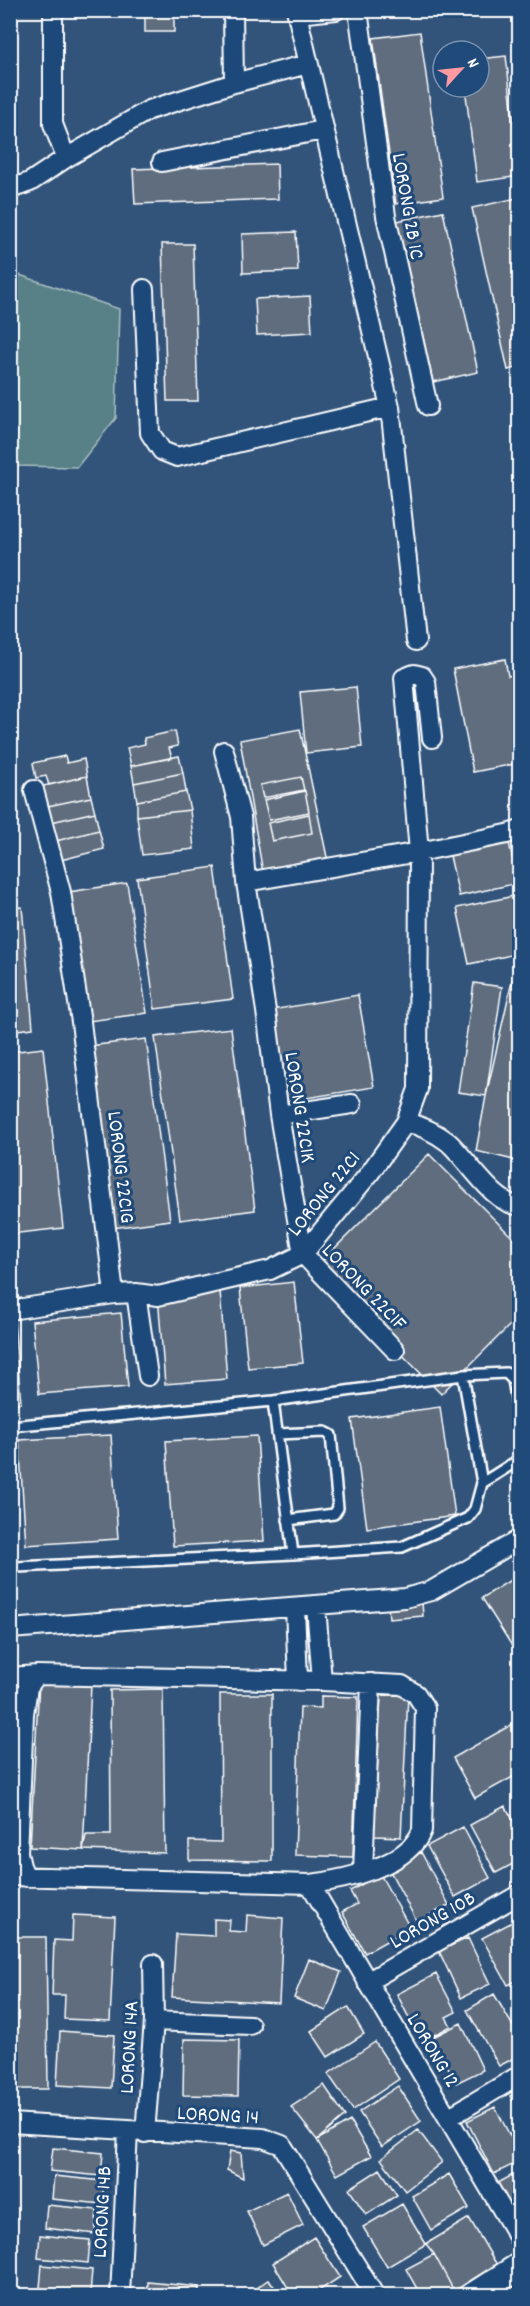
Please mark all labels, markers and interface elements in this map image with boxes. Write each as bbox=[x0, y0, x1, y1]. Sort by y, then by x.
north arrow bbox=[431, 39, 491, 99]
text: N bbox=[460, 55, 484, 72]
street label: LORONG 2B 1C bbox=[382, 151, 430, 262]
street label: LORONG 22C1K bbox=[274, 1050, 322, 1165]
street label: LORONG 22C1G bbox=[97, 1110, 141, 1225]
street label: LORONG 22C1 bbox=[282, 1146, 369, 1244]
street label: LORONG 22C1F bbox=[313, 1238, 413, 1339]
street label: LORONG 10B bbox=[385, 1885, 482, 1958]
street label: LORONG 14A bbox=[114, 2000, 148, 2095]
street label: LORONG 12 bbox=[397, 2008, 466, 2095]
street label: LORONG 14 bbox=[176, 2100, 260, 2134]
street label: LORONG 14B bbox=[87, 2165, 121, 2259]

